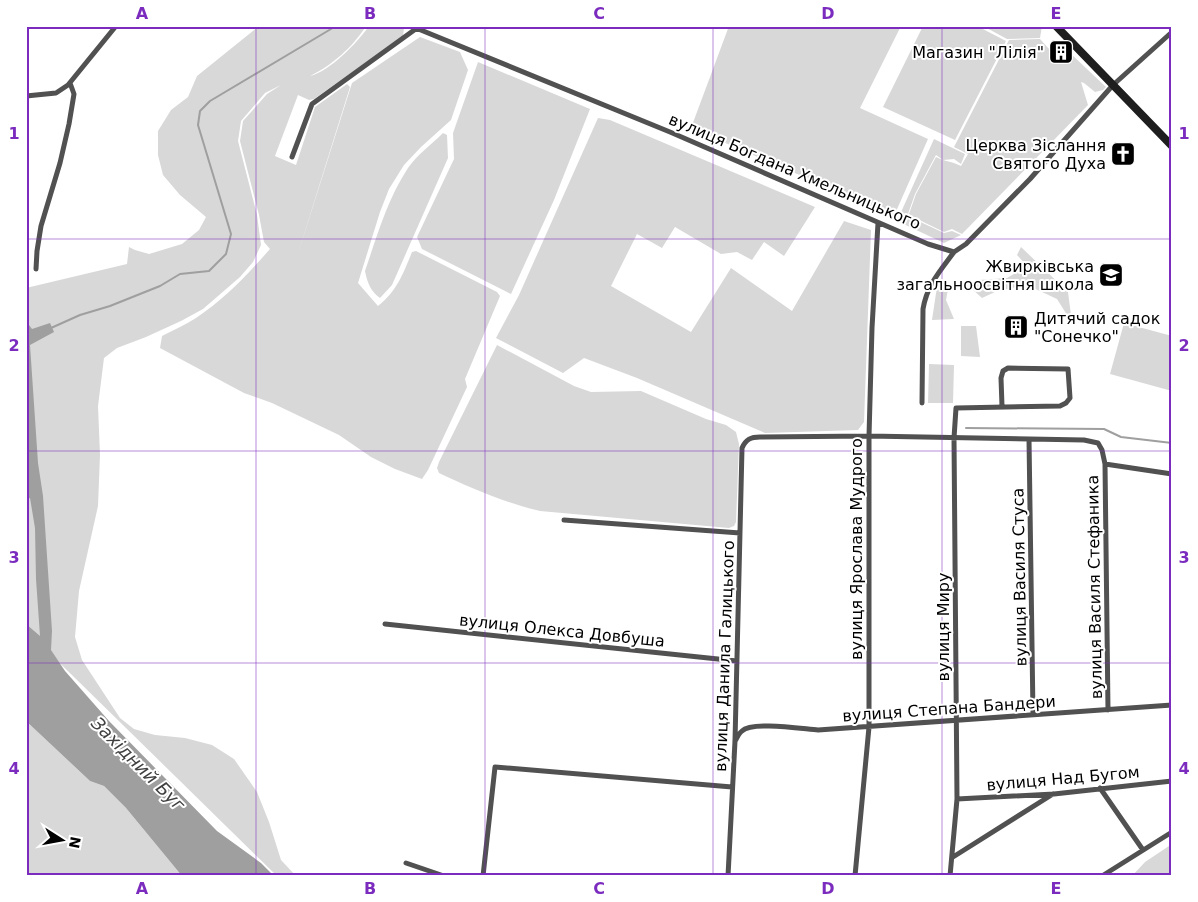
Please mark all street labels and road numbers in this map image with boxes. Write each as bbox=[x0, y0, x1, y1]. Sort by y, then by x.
street label: вулиця Богдана Хмельницького bbox=[666, 110, 924, 233]
street label: вулиця Ярослава Мудрого bbox=[847, 438, 866, 660]
street label: вулиця Василя Стефаника bbox=[1083, 475, 1106, 699]
street label: вулиця Василя Стуса bbox=[1008, 488, 1031, 666]
street label: вулиця Данила Галицького bbox=[711, 540, 738, 772]
street label: вулиця Миру bbox=[934, 573, 953, 681]
street label: вулиця Олекса Довбуша bbox=[458, 610, 666, 651]
street label: вулиця Степана Бандери bbox=[842, 692, 1056, 725]
street label: вулиця Над Бугом bbox=[986, 762, 1140, 795]

